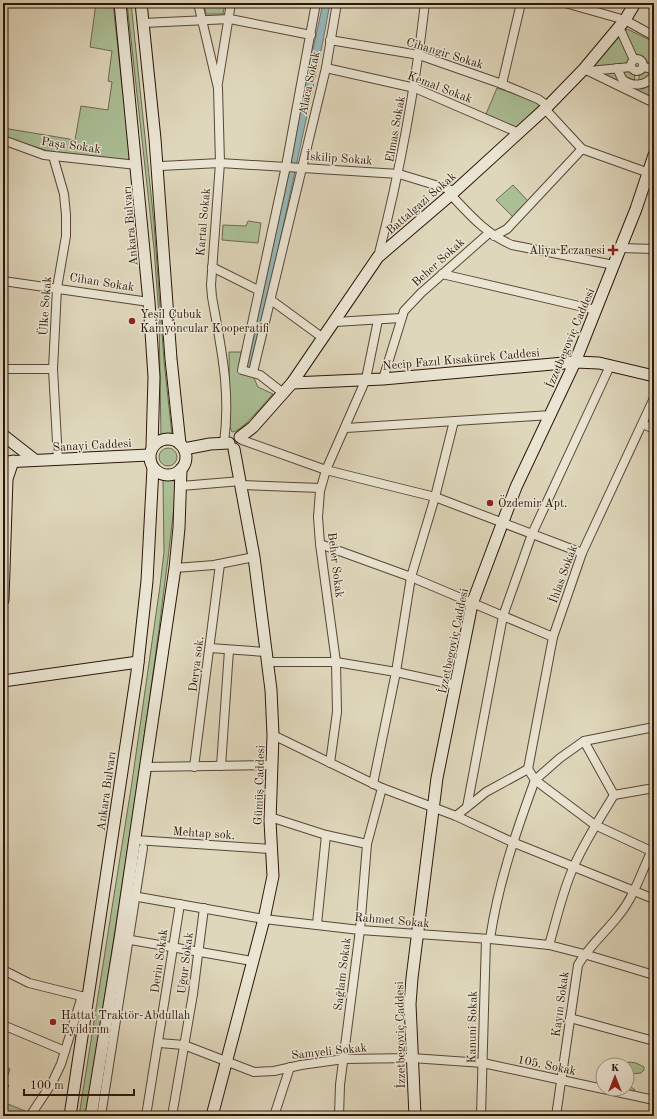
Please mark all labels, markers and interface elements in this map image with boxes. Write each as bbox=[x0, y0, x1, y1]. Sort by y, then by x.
street label: Cihangir Sokak bbox=[405, 37, 485, 71]
street label: Alaca Sokak bbox=[297, 50, 323, 116]
street label: Kemal Sokak bbox=[406, 70, 474, 106]
street label: Elmas Sokak bbox=[384, 95, 408, 163]
street label: Paşa Sokak bbox=[40, 136, 101, 156]
street label: İskilip Sokak bbox=[305, 147, 373, 167]
street label: Battalgazi Sokak bbox=[385, 170, 459, 237]
street label: Ankara Bulvarı bbox=[122, 186, 140, 266]
street label: Kartal Sokak bbox=[195, 187, 213, 257]
street label: Beher Sokak bbox=[410, 236, 467, 289]
place label: Aliya Eczanesi bbox=[529, 245, 605, 257]
marker: Aliya Eczanesi bbox=[608, 245, 618, 255]
street label: Cihan Sokak bbox=[69, 272, 135, 294]
street label: Ülke Sokak bbox=[34, 276, 54, 336]
street label: İzzetbegoviç Caddesi bbox=[541, 285, 597, 390]
place label: Yeşil Çubuk Kamyoncular Kooperatifi bbox=[140, 309, 269, 335]
marker: Yeşil Çubuk Kamyoncular Kooperatifi bbox=[127, 316, 137, 326]
street label: Necip Fazıl Kısakürek Caddesi bbox=[382, 347, 540, 373]
street label: Sanayi Caddesi bbox=[52, 438, 132, 454]
place label: Özdemir Apt. bbox=[498, 494, 567, 510]
marker: Özdemir Apt. bbox=[485, 498, 495, 508]
street label: Beher Sokak bbox=[325, 532, 345, 599]
street label: İhlas Sokak bbox=[544, 542, 580, 605]
street label: İzzetbegoviç Caddesi bbox=[433, 587, 471, 695]
street label: Derya sok. bbox=[188, 636, 206, 693]
street label: Gümüş Caddesi bbox=[253, 745, 267, 825]
street label: Ankara Bulvarı bbox=[95, 751, 119, 832]
street label: Mehtap sok. bbox=[172, 826, 236, 842]
street label: Rahmet Sokak bbox=[354, 912, 430, 930]
street label: Derin Sokak bbox=[150, 928, 170, 994]
street label: Uğur Sokak bbox=[176, 931, 196, 995]
street label: Sağlam Sokak bbox=[333, 937, 353, 1011]
street label: Kayın Sokak bbox=[550, 971, 572, 1038]
street label: İzzetbegoviç Caddesi bbox=[390, 981, 408, 1089]
street label: Kanuni Sokak bbox=[466, 991, 480, 1064]
place label: Hattat Traktör-Abdullah Eyıldırım bbox=[61, 1010, 191, 1036]
marker: Hattat Traktör-Abdullah Eyıldırım bbox=[48, 1017, 58, 1027]
street label: Samyeli Sokak bbox=[291, 1042, 367, 1062]
street label: 105. Sokak bbox=[516, 1053, 577, 1078]
north arrow bbox=[595, 1057, 635, 1097]
text: K bbox=[611, 1063, 620, 1074]
scale bar bbox=[24, 1071, 134, 1097]
text: 100 m bbox=[30, 1080, 64, 1092]

